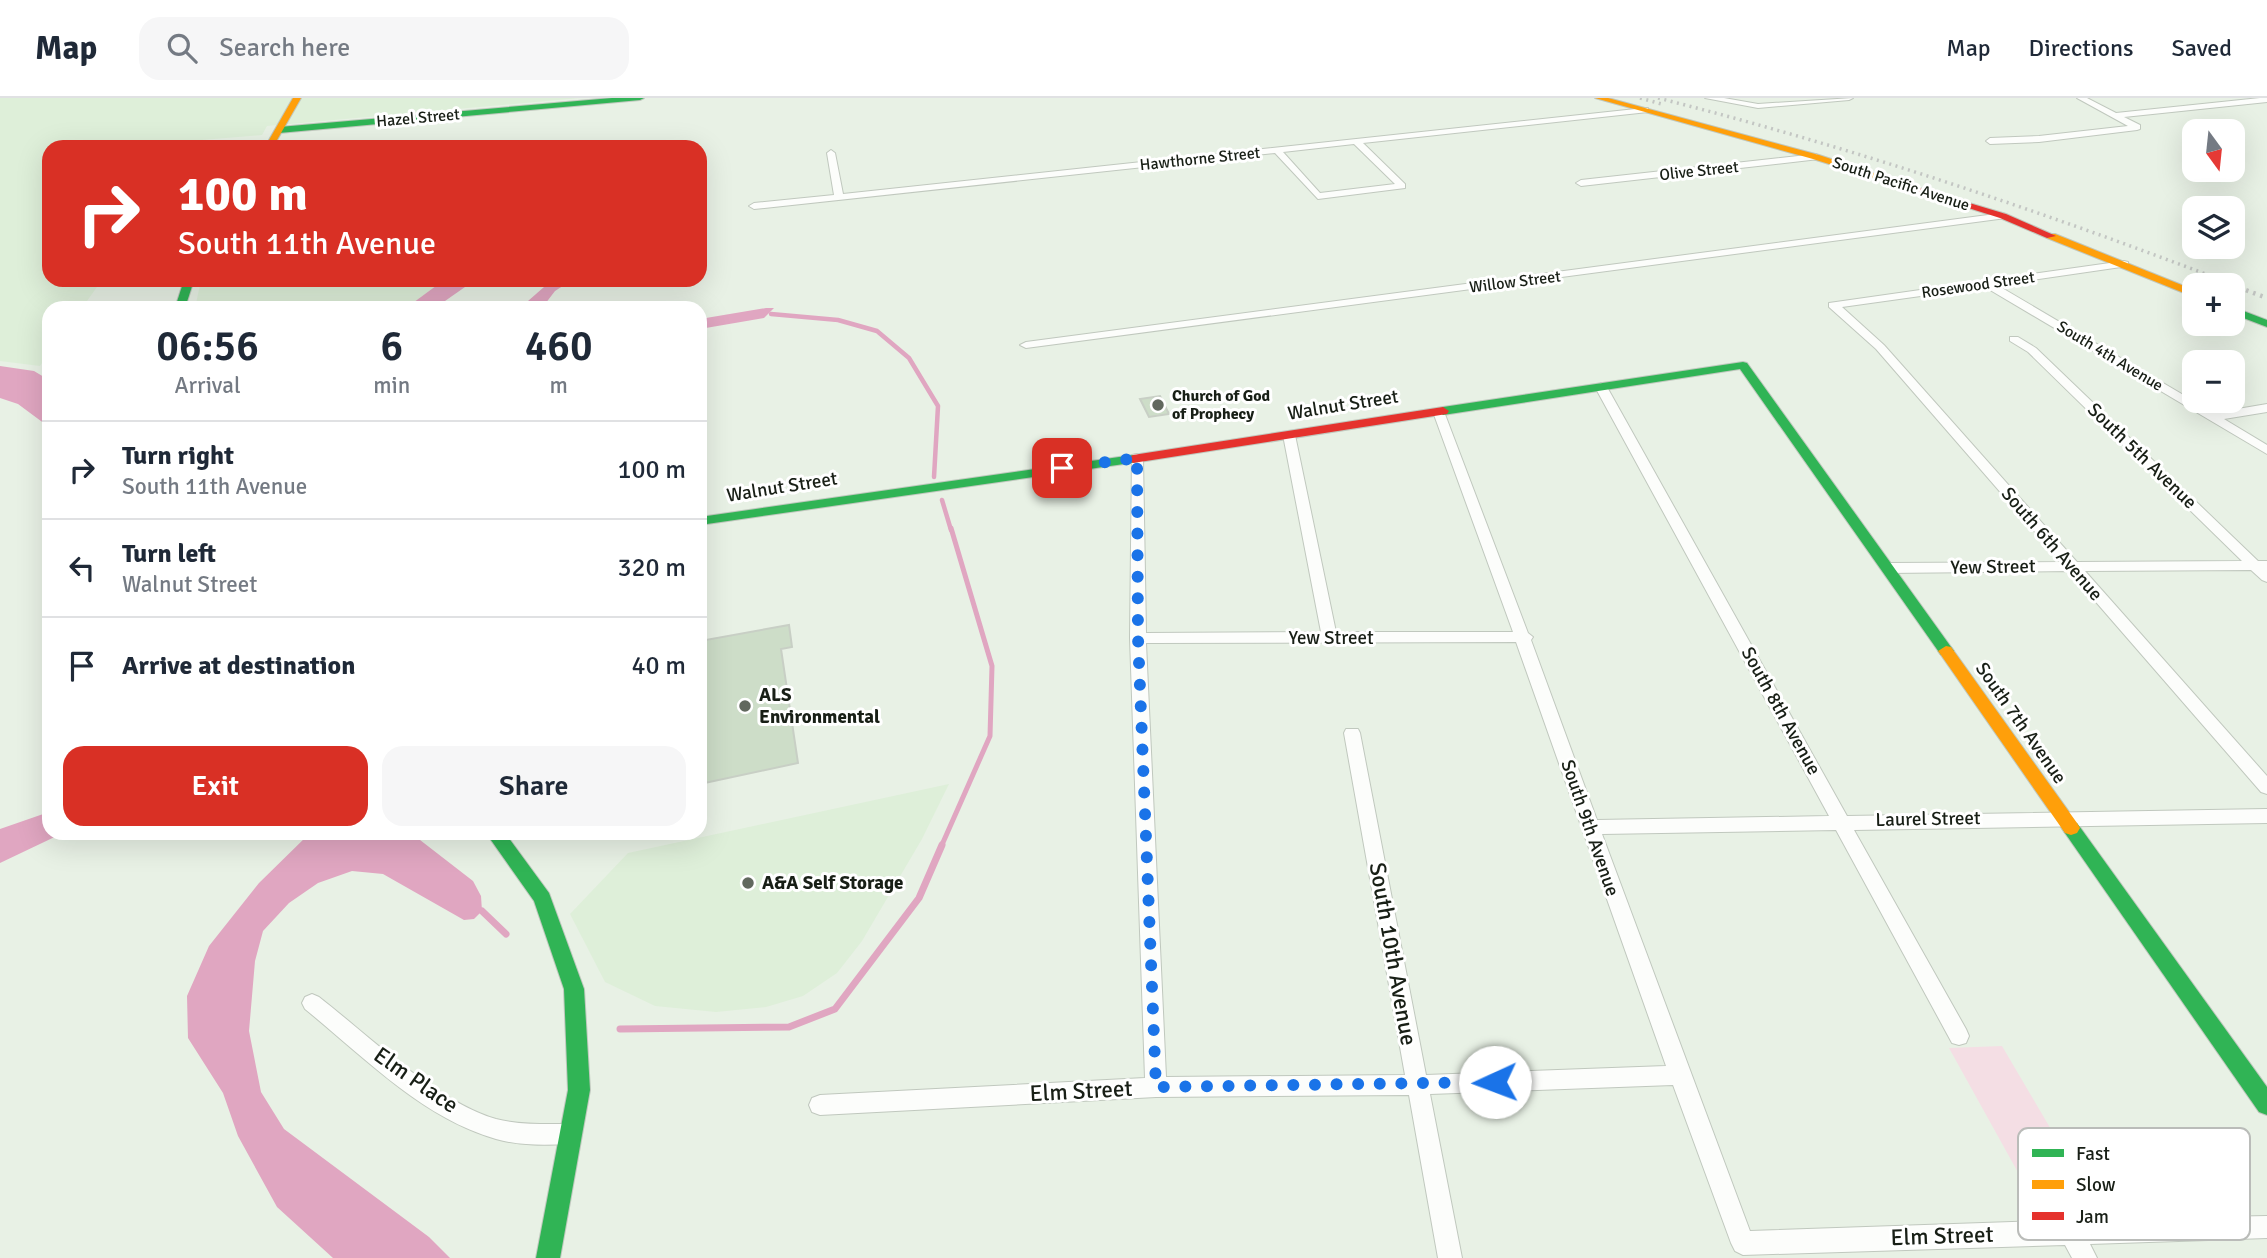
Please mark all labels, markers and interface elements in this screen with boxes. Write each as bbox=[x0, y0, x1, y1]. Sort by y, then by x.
search box bbox=[139, 17, 629, 80]
text: Map bbox=[35, 28, 97, 69]
icon: search bbox=[163, 29, 201, 67]
text: Search here bbox=[219, 32, 350, 64]
text: Map bbox=[1946, 33, 1991, 63]
text: Directions bbox=[2029, 33, 2134, 63]
text: Saved bbox=[2172, 33, 2232, 63]
street label: Hazel Street bbox=[375, 104, 461, 132]
north arrow bbox=[2182, 119, 2245, 182]
map controls bbox=[2182, 119, 2245, 413]
street label: Hawthorne Street bbox=[1139, 143, 1262, 175]
street label: South Pacific Avenue bbox=[1830, 152, 1972, 216]
street label: Olive Street bbox=[1658, 157, 1740, 185]
text: 100 m bbox=[178, 164, 308, 224]
icon: right bbox=[63, 168, 154, 259]
button: layers bbox=[2182, 196, 2245, 259]
text: South 11th Avenue bbox=[178, 224, 436, 263]
street label: Willow Street bbox=[1468, 266, 1562, 298]
street label: Rosewood Street bbox=[1920, 267, 2036, 303]
button: + bbox=[2182, 273, 2245, 336]
street label: South 4th Avenue bbox=[2053, 316, 2167, 396]
text: 06:56 bbox=[156, 321, 259, 372]
text: 6 bbox=[380, 321, 403, 372]
text: 460 bbox=[525, 321, 593, 372]
button: − bbox=[2182, 350, 2245, 413]
text: Arrival bbox=[174, 371, 241, 400]
text: min bbox=[373, 371, 410, 400]
text: m bbox=[549, 371, 568, 400]
street label: Walnut Street bbox=[1286, 384, 1400, 426]
place label: Church of God of Prophecy bbox=[1172, 386, 1271, 424]
marker: Church of God of Prophecy bbox=[1150, 397, 1166, 413]
street label: South 5th Avenue bbox=[2082, 398, 2202, 514]
pin bbox=[1032, 438, 1092, 498]
text: Turn right bbox=[122, 440, 234, 472]
icon: arrive bbox=[1043, 449, 1081, 487]
icon: right bbox=[63, 451, 101, 489]
text: 100 m bbox=[617, 454, 686, 486]
street label: Walnut Street bbox=[725, 466, 839, 508]
text: South 11th Avenue bbox=[122, 472, 307, 501]
street label: South 6th Avenue bbox=[1996, 482, 2108, 606]
text: Turn left bbox=[122, 538, 216, 570]
icon: left bbox=[63, 549, 101, 587]
text: 320 m bbox=[617, 552, 686, 584]
street label: Yew Street bbox=[1950, 554, 2036, 580]
text: Walnut Street bbox=[122, 570, 257, 599]
street label: Yew Street bbox=[1288, 626, 1374, 650]
street label: South 8th Avenue bbox=[1736, 643, 1826, 779]
icon: arrive bbox=[63, 647, 101, 685]
text: Arrive at destination bbox=[122, 650, 355, 682]
text: 40 m bbox=[631, 650, 686, 682]
street label: South 7th Avenue bbox=[1970, 658, 2072, 788]
place label: ALS Environmental bbox=[759, 683, 880, 729]
marker: ALS Environmental bbox=[737, 698, 753, 714]
button: Exit bbox=[63, 746, 368, 826]
button: Share bbox=[382, 746, 686, 826]
street label: South 9th Avenue bbox=[1555, 757, 1625, 899]
street label: Laurel Street bbox=[1875, 806, 1981, 832]
street label: South 10th Avenue bbox=[1363, 860, 1423, 1048]
place label: A&A Self Storage bbox=[762, 871, 904, 895]
marker: A&A Self Storage bbox=[740, 875, 756, 891]
street label: Elm Place bbox=[368, 1040, 464, 1120]
position arrow bbox=[1458, 1045, 1532, 1119]
street label: Elm Street bbox=[1029, 1074, 1133, 1108]
legend bbox=[2018, 1128, 2250, 1240]
text: Fast bbox=[2076, 1142, 2110, 1166]
text: Slow bbox=[2076, 1173, 2116, 1197]
text: Jam bbox=[2076, 1205, 2109, 1229]
street label: Elm Street bbox=[1890, 1220, 1994, 1252]

